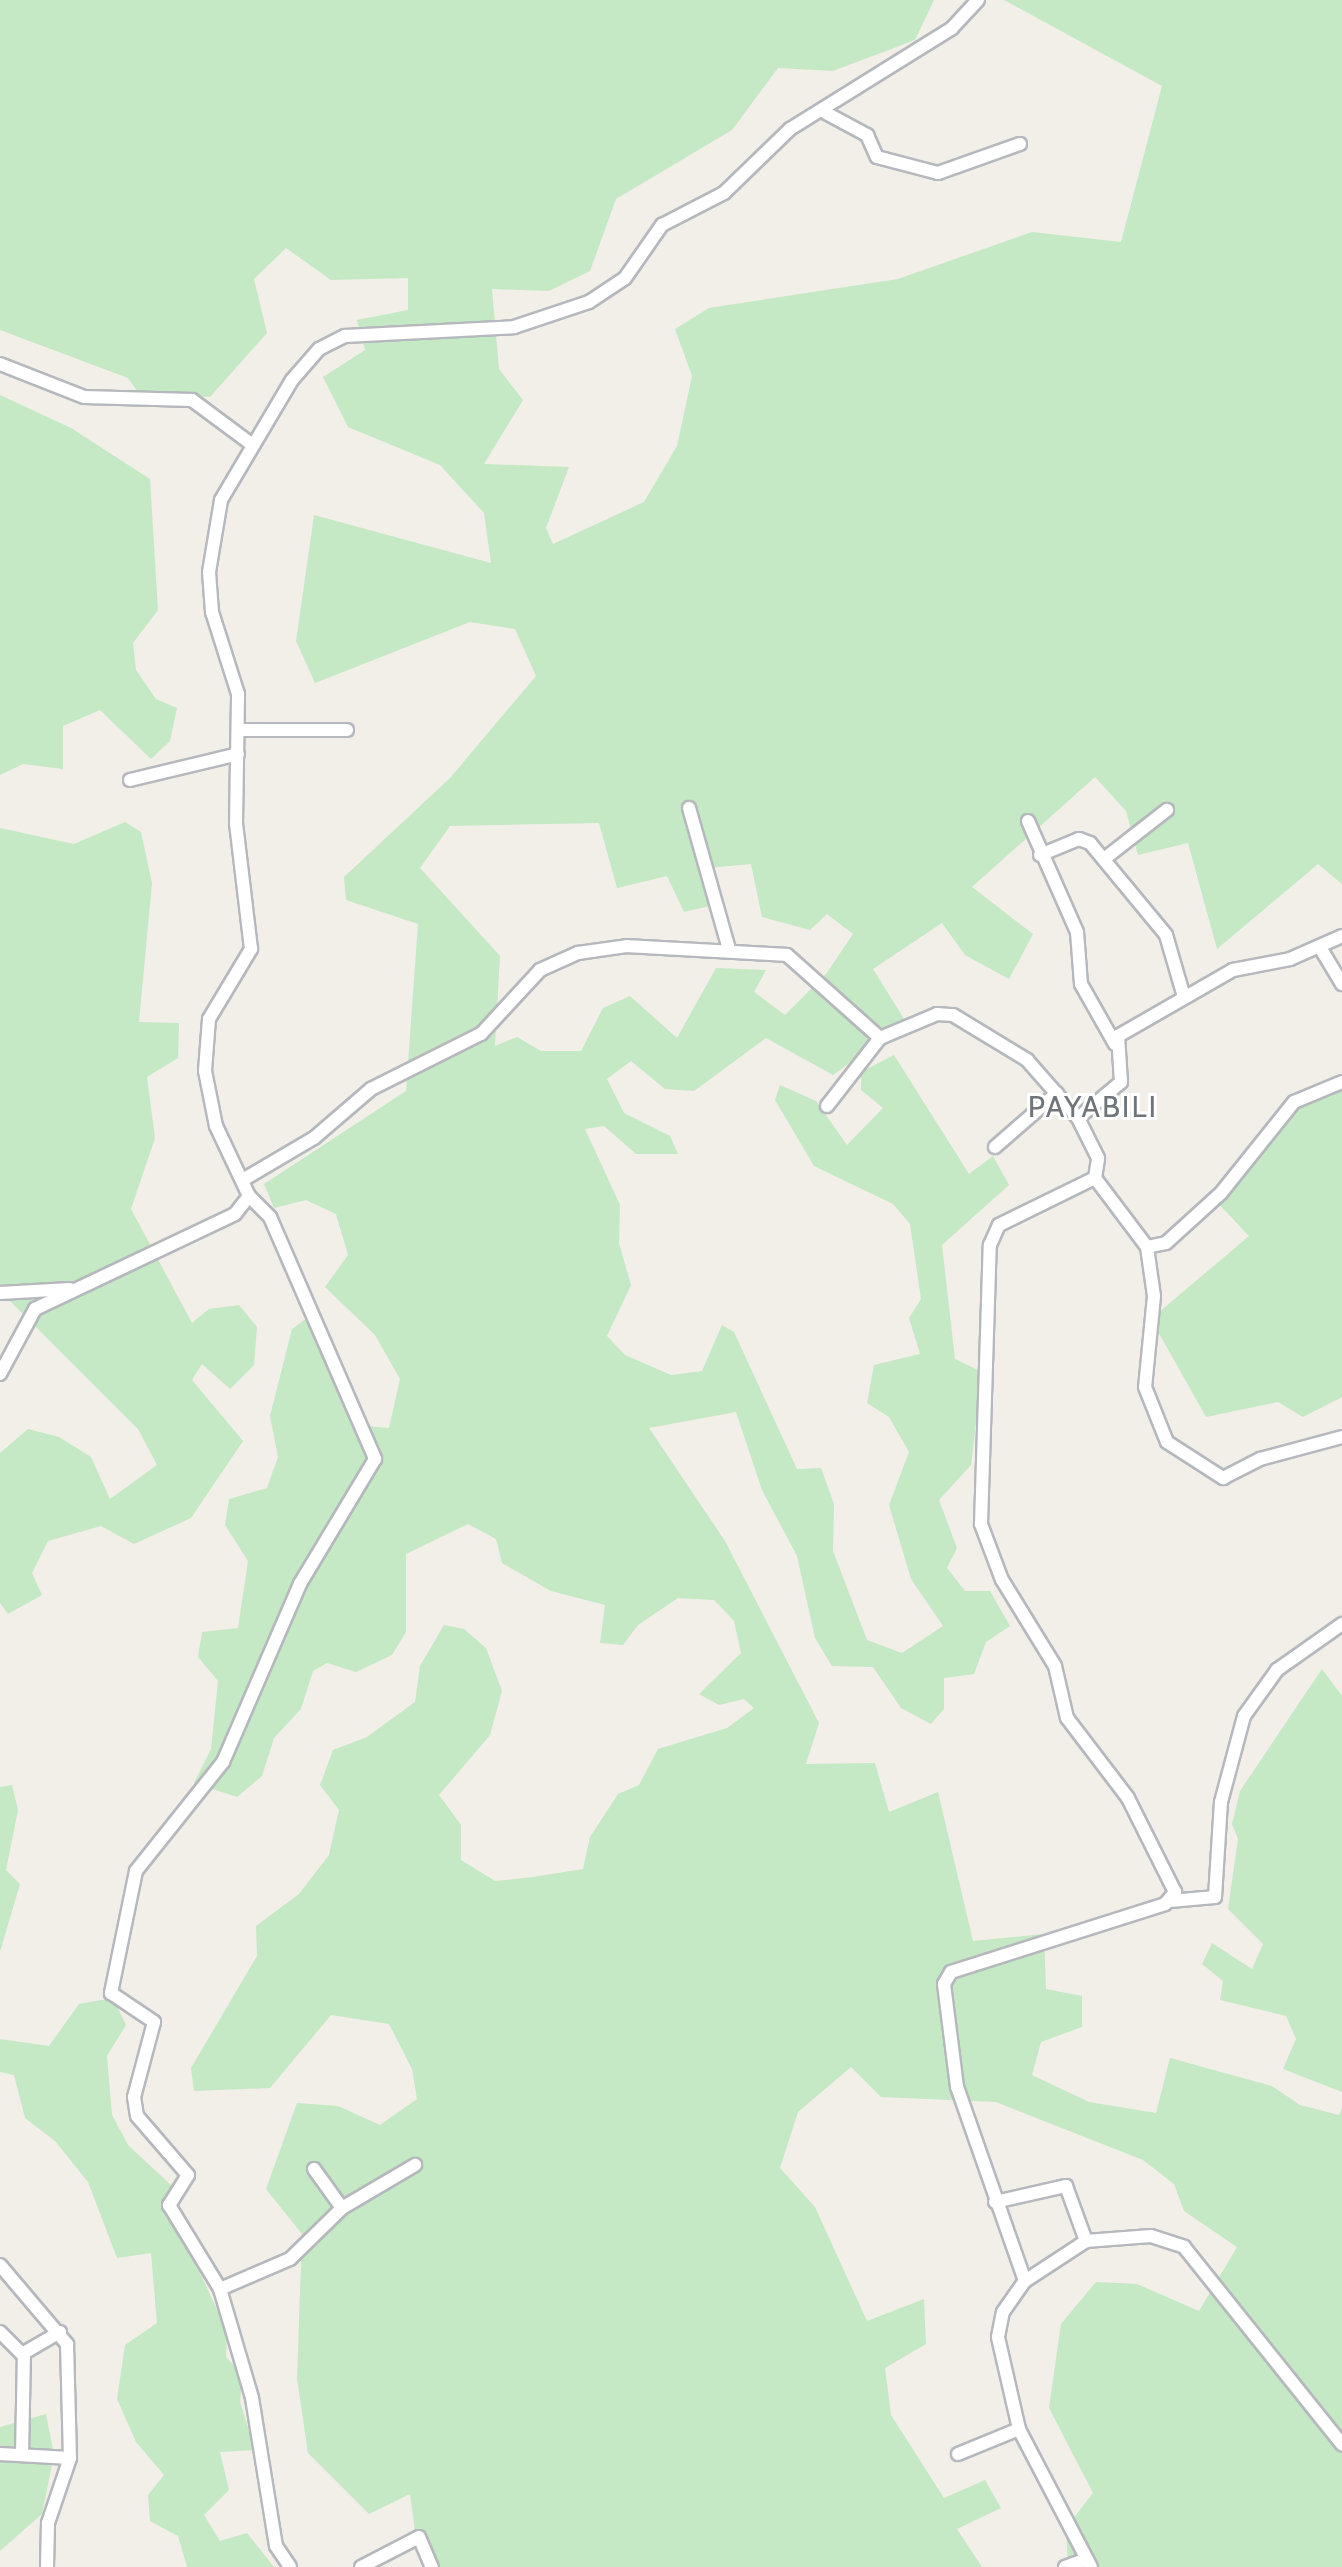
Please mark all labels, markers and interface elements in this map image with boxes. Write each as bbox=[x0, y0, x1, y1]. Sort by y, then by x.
district label: PAYABILI bbox=[1028, 1089, 1158, 1125]

